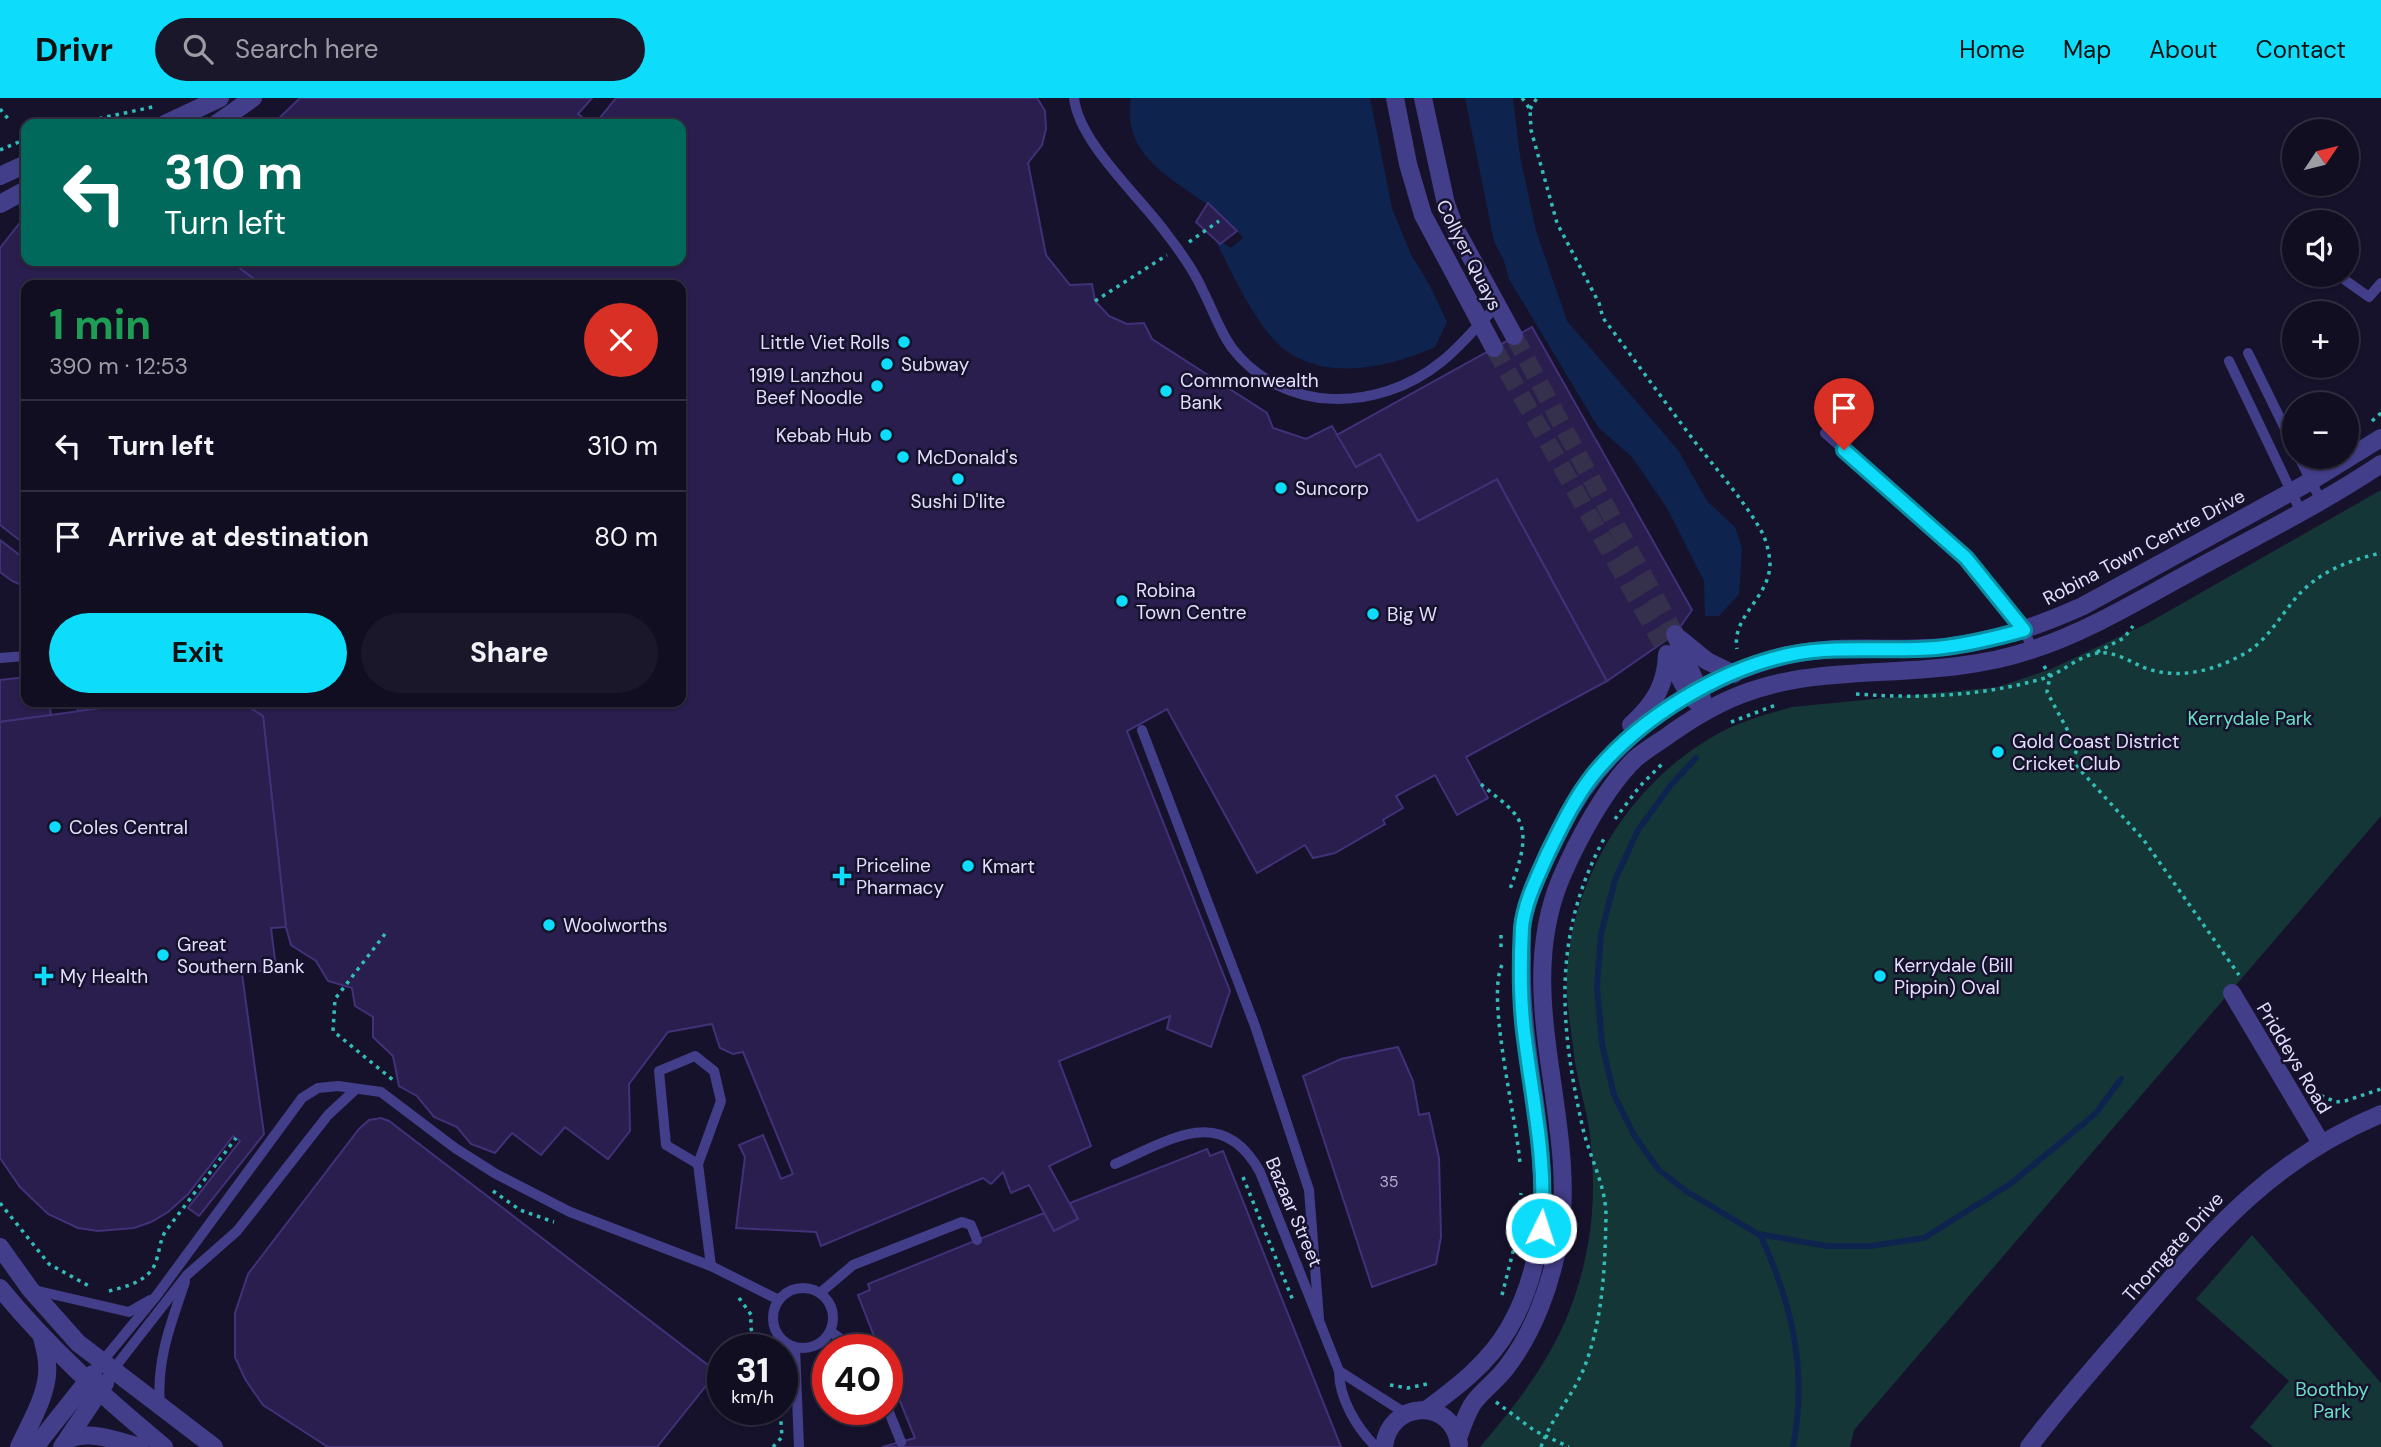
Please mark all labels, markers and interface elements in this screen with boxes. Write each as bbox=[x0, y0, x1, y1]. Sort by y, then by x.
search box bbox=[155, 18, 645, 81]
text: Drivr bbox=[35, 28, 113, 71]
icon: search bbox=[179, 30, 217, 68]
text: Search here bbox=[235, 32, 378, 66]
text: Home bbox=[1959, 34, 2025, 65]
text: Map bbox=[2063, 34, 2111, 65]
text: About bbox=[2149, 34, 2218, 65]
text: Contact bbox=[2256, 34, 2346, 65]
north arrow bbox=[2282, 119, 2359, 196]
map controls bbox=[2282, 119, 2359, 469]
text: 310 m bbox=[164, 140, 303, 204]
icon: left bbox=[49, 147, 140, 238]
street label: Collyer Quays bbox=[1430, 195, 1508, 315]
text: Turn left bbox=[164, 202, 286, 244]
button: sound bbox=[2282, 210, 2359, 287]
text: 1 min bbox=[49, 297, 151, 352]
button: + bbox=[2282, 301, 2359, 378]
button: close bbox=[584, 303, 658, 377]
place label: Little Viet Rolls bbox=[760, 330, 890, 355]
marker: Little Viet Rolls bbox=[896, 334, 912, 350]
text: 390 m · 12:53 bbox=[49, 351, 188, 381]
place label: Subway bbox=[901, 352, 970, 377]
marker: Subway bbox=[879, 356, 895, 372]
place label: 1919 Lanzhou Beef Noodle bbox=[750, 363, 863, 410]
place label: Commonwealth Bank bbox=[1180, 368, 1319, 415]
marker: 1919 Lanzhou Beef Noodle bbox=[869, 378, 885, 394]
pin bbox=[1814, 378, 1874, 450]
marker: Commonwealth Bank bbox=[1158, 383, 1174, 399]
icon: arrive bbox=[1825, 389, 1863, 427]
button: − bbox=[2282, 392, 2359, 469]
place label: Kebab Hub bbox=[776, 423, 872, 448]
icon: left bbox=[49, 427, 87, 465]
marker: Kebab Hub bbox=[878, 427, 894, 443]
text: Turn left bbox=[108, 429, 215, 463]
text: 310 m bbox=[587, 429, 658, 463]
place label: McDonald's bbox=[917, 445, 1018, 470]
marker: McDonald's bbox=[895, 449, 911, 465]
marker: Sushi D'lite bbox=[950, 471, 966, 487]
place label: Suncorp bbox=[1295, 476, 1369, 501]
marker: Suncorp bbox=[1273, 480, 1289, 496]
street label: Robina Town Centre Drive bbox=[2039, 483, 2249, 611]
place label: Sushi D'lite bbox=[911, 489, 1005, 514]
icon: arrive bbox=[49, 518, 87, 556]
text: Arrive at destination bbox=[108, 520, 369, 554]
text: 80 m bbox=[594, 520, 658, 554]
place label: Robina Town Centre bbox=[1136, 578, 1247, 625]
marker: Robina Town Centre bbox=[1114, 593, 1130, 609]
place label: Big W bbox=[1387, 602, 1437, 627]
marker: Big W bbox=[1365, 606, 1381, 622]
button: Exit bbox=[49, 613, 347, 693]
button: Share bbox=[361, 613, 658, 693]
park label: Kerrydale Park bbox=[2188, 706, 2313, 731]
place label: Gold Coast District Cricket Club bbox=[2012, 729, 2180, 776]
marker: Gold Coast District Cricket Club bbox=[1990, 744, 2006, 760]
place label: Coles Central bbox=[69, 815, 188, 840]
marker: Coles Central bbox=[47, 819, 63, 835]
place label: Priceline Pharmacy bbox=[856, 853, 944, 900]
place label: Kmart bbox=[982, 854, 1035, 879]
marker: Kmart bbox=[960, 858, 976, 874]
marker: Priceline Pharmacy bbox=[834, 868, 850, 884]
place label: Woolworths bbox=[563, 913, 668, 938]
marker: Woolworths bbox=[541, 917, 557, 933]
place label: Great Southern Bank bbox=[177, 932, 305, 979]
marker: Great Southern Bank bbox=[155, 947, 171, 963]
place label: Kerrydale (Bill Pippin) Oval bbox=[1894, 953, 2013, 1000]
place label: My Health bbox=[60, 964, 148, 989]
marker: My Health bbox=[34, 966, 54, 986]
marker: Kerrydale (Bill Pippin) Oval bbox=[1872, 968, 1888, 984]
street label: Priddeys Road bbox=[2251, 998, 2337, 1118]
street label: Bazaar Street bbox=[1260, 1153, 1328, 1271]
house number: 35 bbox=[1379, 1171, 1399, 1192]
street label: Thorngate Drive bbox=[2117, 1187, 2229, 1307]
position arrow bbox=[1504, 1191, 1578, 1265]
speed limit sign: 40 bbox=[812, 1334, 903, 1425]
text: 31 bbox=[736, 1347, 769, 1393]
park label: Boothby Park bbox=[2295, 1377, 2369, 1424]
text: km/h bbox=[731, 1385, 774, 1409]

